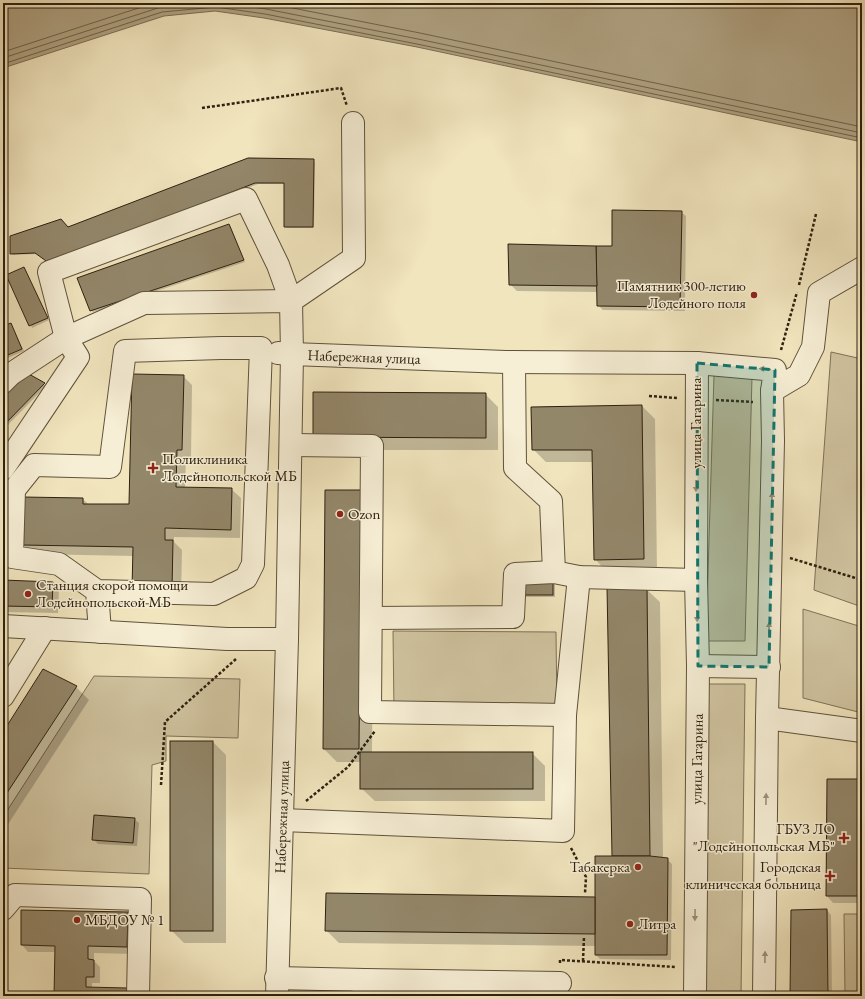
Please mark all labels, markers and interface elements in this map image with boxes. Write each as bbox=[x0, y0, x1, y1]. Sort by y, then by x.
place label: Памятник 300-летию Лодейного поля bbox=[617, 276, 746, 312]
marker: Памятник 300-летию Лодейного поля bbox=[749, 290, 759, 300]
street label: Набережная улица bbox=[307, 345, 421, 368]
one-way arrow bbox=[759, 366, 771, 373]
street label: улица Гагарина bbox=[686, 378, 705, 468]
place label: Поликлиника Лодейнопольской МБ bbox=[162, 449, 297, 485]
marker: Поликлиника Лодейнопольской МБ bbox=[147, 462, 159, 474]
one-way arrow bbox=[693, 480, 699, 493]
one-way arrow bbox=[768, 492, 775, 504]
place label: Ozon bbox=[348, 504, 381, 523]
marker: Ozon bbox=[335, 509, 345, 519]
place label: Станция скорой помощи Лодейнопольской МБ bbox=[36, 575, 188, 611]
marker: Станция скорой помощи Лодейнопольской МБ bbox=[23, 589, 33, 599]
one-way arrow bbox=[694, 610, 700, 623]
one-way arrow bbox=[766, 621, 772, 634]
street label: улица Гагарина bbox=[686, 713, 707, 805]
street label: Набережная улица bbox=[270, 760, 293, 874]
one-way arrow bbox=[763, 792, 769, 805]
place label: ГБУЗ ЛО "Лодейнопольская МБ" bbox=[693, 819, 835, 855]
marker: ГБУЗ ЛО "Лодейнопольская МБ" bbox=[838, 832, 850, 844]
place label: Табакерка bbox=[570, 857, 630, 876]
place label: Городская клиническая больница bbox=[685, 857, 821, 893]
marker: Табакерка bbox=[633, 862, 643, 872]
marker: Городская клиническая больница bbox=[824, 870, 836, 882]
one-way arrow bbox=[692, 909, 698, 922]
place label: МБДОУ № 1 bbox=[85, 910, 164, 929]
place label: Литра bbox=[638, 914, 676, 933]
marker: МБДОУ № 1 bbox=[72, 915, 82, 925]
marker: Литра bbox=[625, 919, 635, 929]
one-way arrow bbox=[761, 951, 768, 963]

